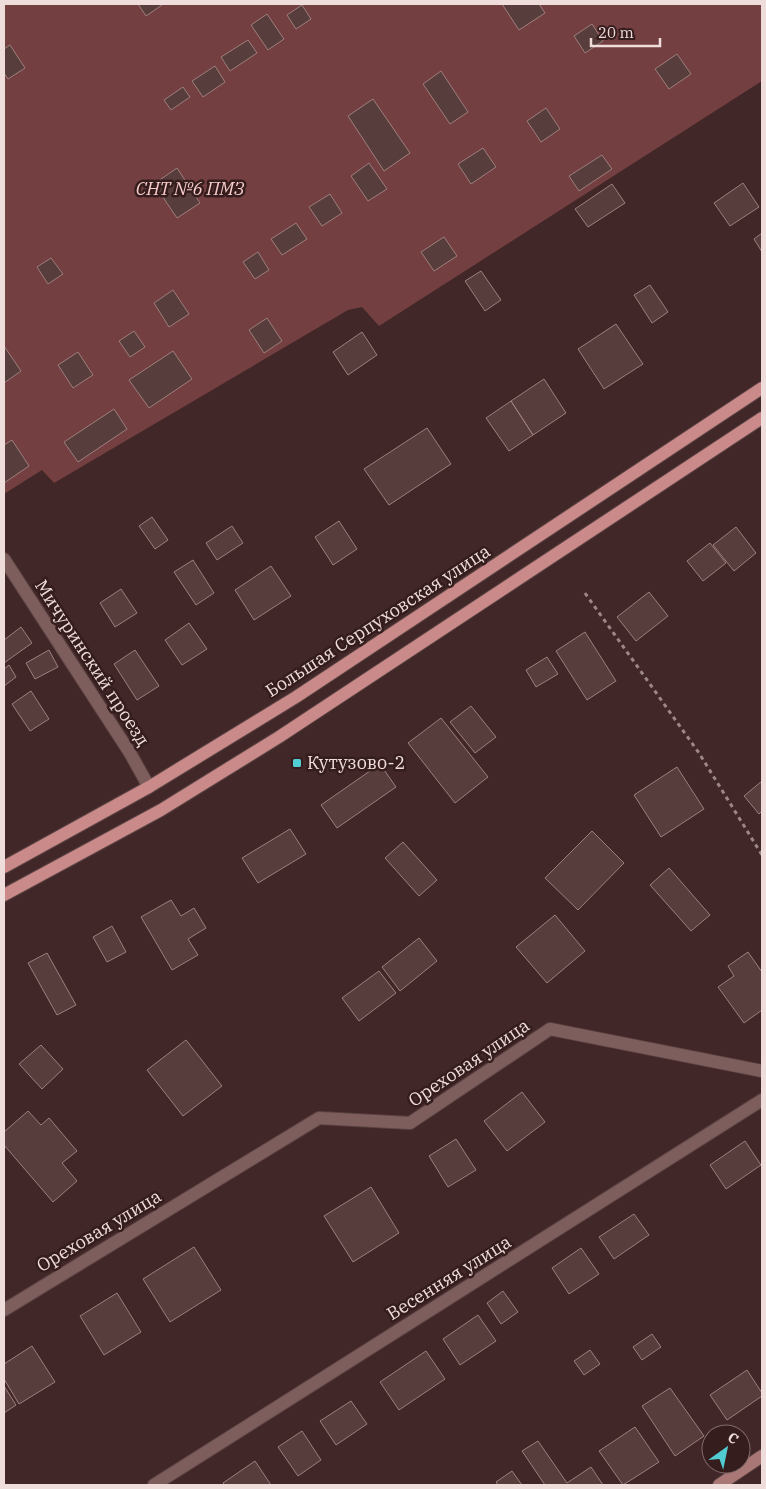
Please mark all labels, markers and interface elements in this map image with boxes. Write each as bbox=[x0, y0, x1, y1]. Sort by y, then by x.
scale bar bbox=[591, 15, 660, 47]
text: 20 m bbox=[598, 23, 634, 42]
park label: СНТ №6 ПМЗ bbox=[136, 177, 245, 200]
street label: Большая Серпуховская улица bbox=[261, 539, 495, 702]
street label: Мичуринский проезд bbox=[30, 575, 155, 750]
place label: Кутузово-2 bbox=[307, 751, 405, 774]
marker: Кутузово-2 bbox=[291, 757, 303, 769]
street label: Ореховая улица bbox=[404, 1013, 534, 1112]
street label: Ореховая улица bbox=[32, 1184, 165, 1277]
street label: Весенняя улица bbox=[382, 1230, 515, 1325]
north arrow bbox=[701, 1424, 751, 1474]
text: С bbox=[724, 1428, 742, 1448]

